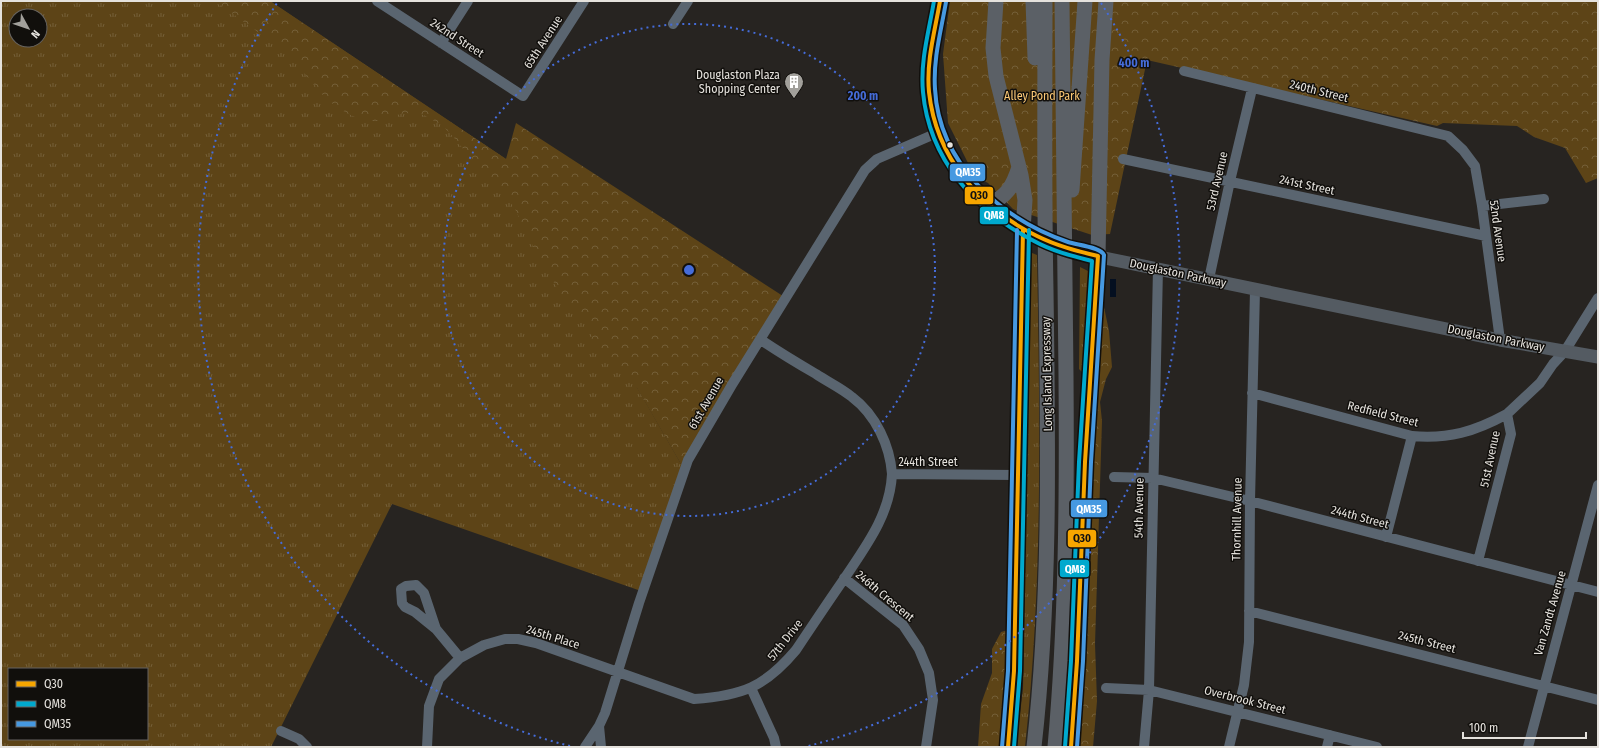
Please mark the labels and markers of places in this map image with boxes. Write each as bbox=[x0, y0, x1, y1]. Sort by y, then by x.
place label: Douglaston Plaza Shopping Center bbox=[696, 68, 781, 96]
building icon: Douglaston Plaza Shopping Center bbox=[783, 71, 805, 99]
unlabelled marker bbox=[945, 140, 955, 150]
centre of rings bbox=[682, 263, 696, 277]

